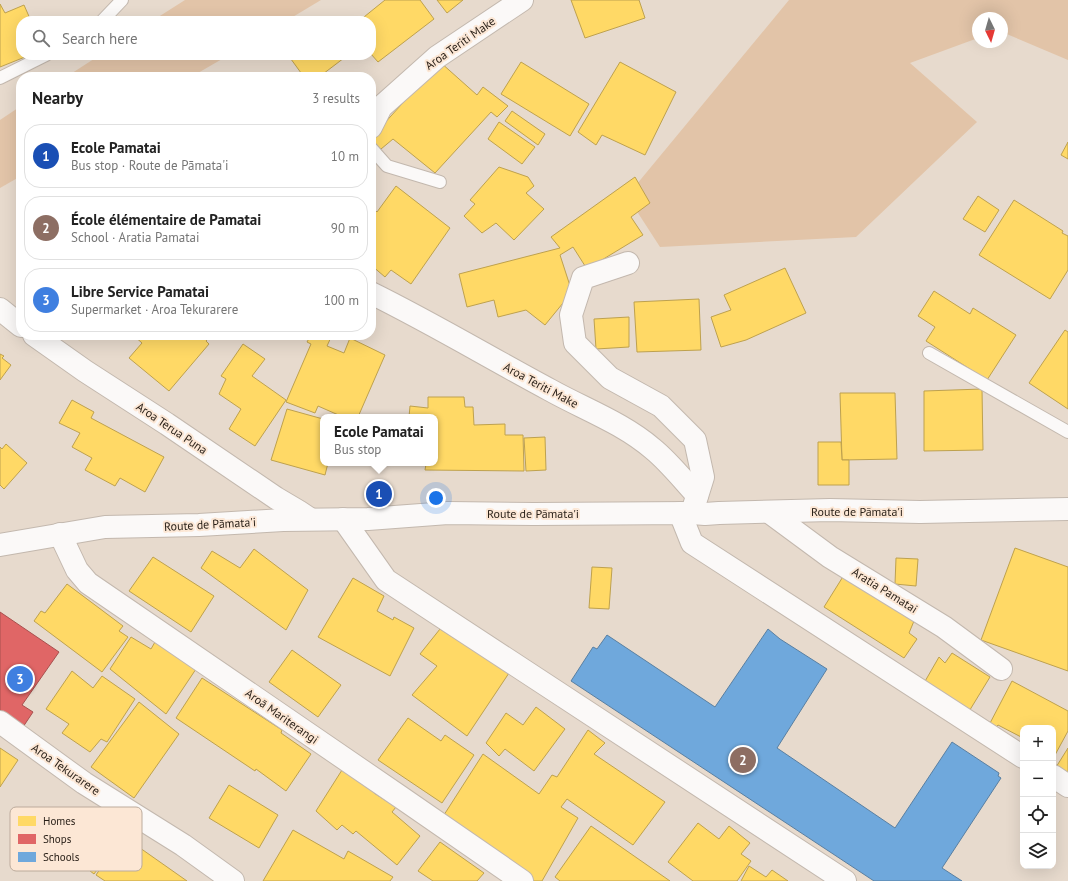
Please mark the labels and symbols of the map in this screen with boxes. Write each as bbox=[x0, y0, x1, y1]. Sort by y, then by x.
north arrow bbox=[972, 12, 1008, 48]
street label: Aroa Teriti Make bbox=[422, 13, 498, 73]
street label: Aroa Teriti Make bbox=[501, 359, 581, 411]
street label: Aroa Terua Puna bbox=[134, 399, 210, 457]
pin: 1 bbox=[366, 479, 392, 509]
your location bbox=[426, 488, 446, 508]
street label: Route de Pāmata'i bbox=[811, 504, 903, 519]
street label: Route de Pāmata'i bbox=[487, 506, 579, 521]
street label: Route de Pāmata'i bbox=[164, 514, 256, 534]
street label: Aratia Pamatai bbox=[849, 564, 921, 616]
pin: 3 bbox=[7, 664, 33, 694]
street label: Aroā Mariterangi bbox=[243, 685, 321, 747]
street label: Aroa Tekurarere bbox=[29, 740, 103, 798]
pin: 2 bbox=[730, 745, 756, 775]
legend bbox=[10, 807, 142, 871]
text: Homes bbox=[43, 814, 76, 828]
text: Shops bbox=[43, 832, 72, 846]
text: Schools bbox=[43, 850, 80, 864]

